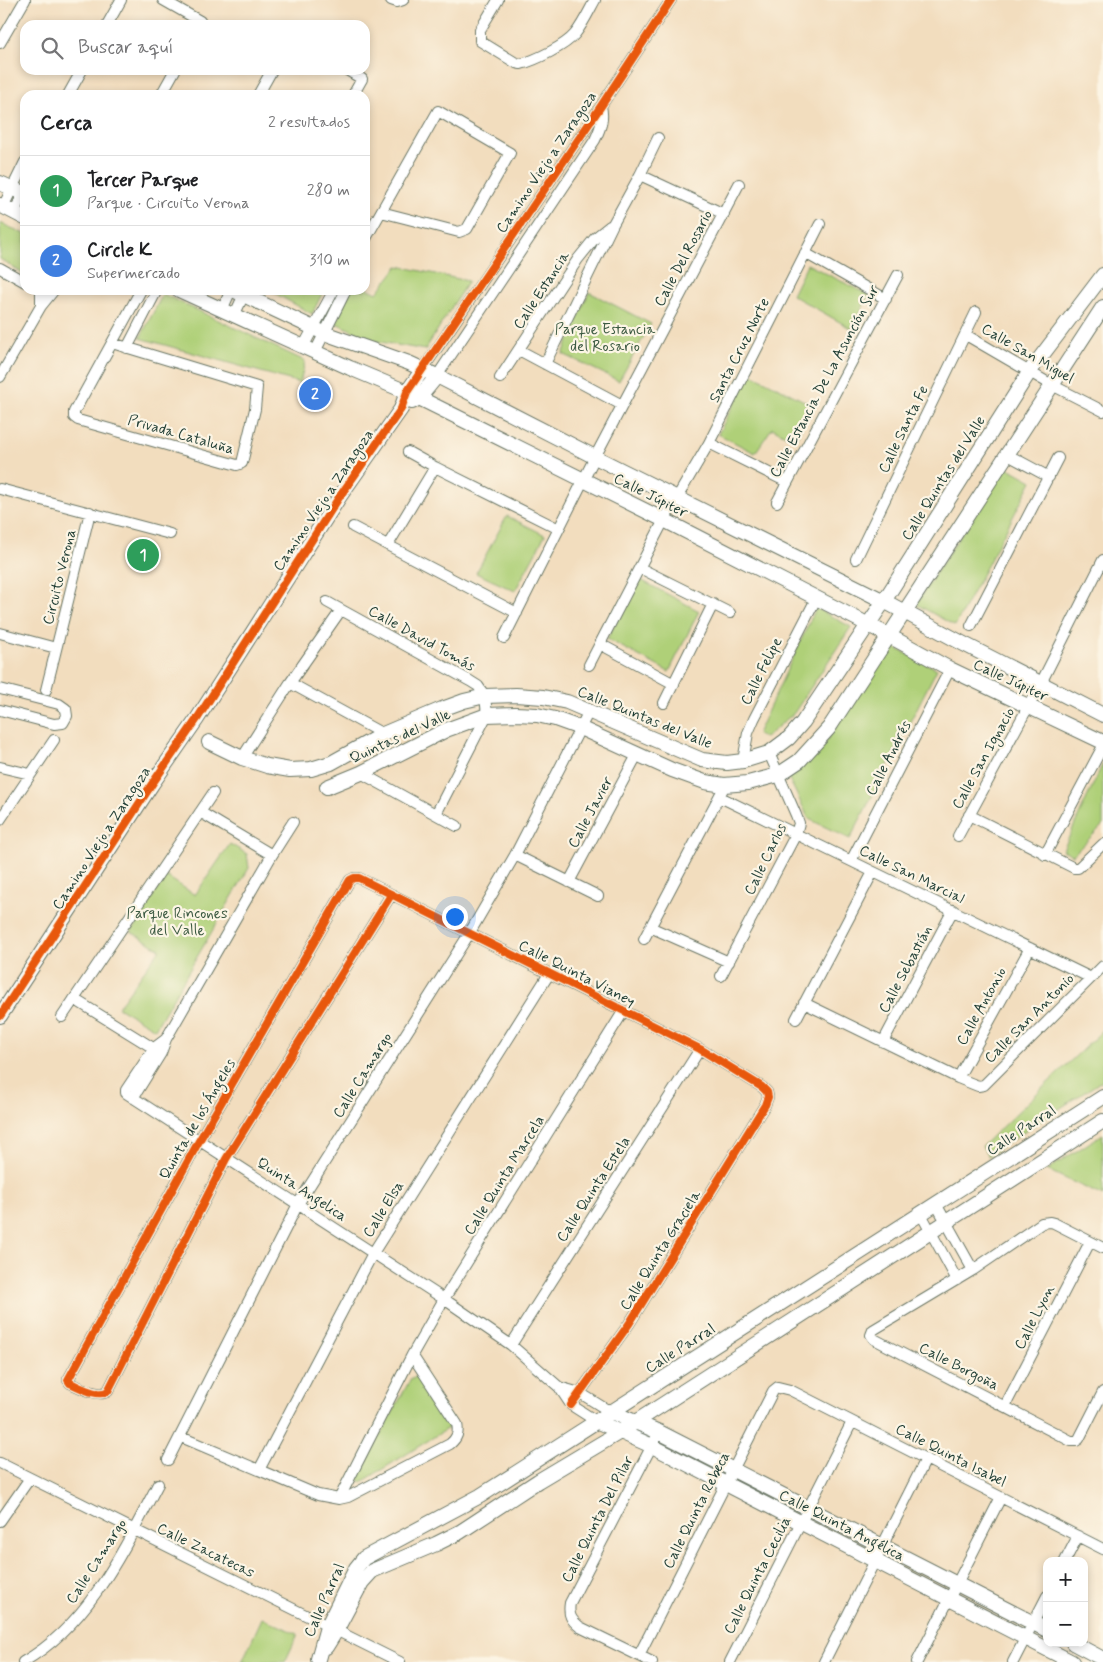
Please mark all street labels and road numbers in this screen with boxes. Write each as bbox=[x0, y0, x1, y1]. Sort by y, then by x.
street label: Camino Viejo a Zaragoza bbox=[492, 88, 603, 238]
street label: Calle Del Rosario bbox=[650, 207, 718, 310]
street label: Calle Estancia bbox=[509, 247, 575, 334]
street label: Calle Estancia De La Asunción Sur bbox=[765, 282, 884, 481]
street label: Santa Cruz Norte bbox=[705, 294, 775, 406]
street label: Calle San Miguel bbox=[977, 319, 1078, 389]
street label: Calle Santa Fe bbox=[874, 382, 934, 477]
street label: Privada Cataluña bbox=[125, 410, 236, 460]
street label: Calle Quintas del Valle bbox=[897, 412, 991, 545]
street label: Camino Viejo a Zaragoza bbox=[269, 426, 380, 576]
street label: Calle Júpiter bbox=[610, 469, 691, 523]
street label: Circuito Verona bbox=[38, 527, 82, 627]
street label: Calle David Tomás bbox=[364, 601, 479, 677]
street label: Calle Felipe bbox=[736, 634, 787, 709]
street label: Calle Júpiter bbox=[970, 655, 1051, 707]
street label: Calle Quintas del Valle bbox=[574, 682, 715, 754]
street label: Calle San Ignacio bbox=[948, 704, 1021, 813]
street label: Quintas del Valle bbox=[347, 705, 454, 769]
street label: Calle Andrés bbox=[861, 717, 916, 799]
street label: Camino Viejo a Zaragoza bbox=[48, 763, 157, 915]
street label: Calle Javier bbox=[564, 773, 618, 852]
street label: Calle Carlos bbox=[740, 820, 792, 899]
street label: Calle San Marcial bbox=[856, 841, 968, 909]
street label: Calle Sebastián bbox=[874, 922, 937, 1017]
street label: Calle Quinta Vianey bbox=[515, 936, 638, 1012]
street label: Calle Antonio bbox=[952, 964, 1012, 1049]
street label: Calle San Antonio bbox=[980, 969, 1079, 1068]
street label: Calle Camargo bbox=[329, 1029, 397, 1122]
street label: Quinta de los Ángeles bbox=[154, 1055, 242, 1184]
street label: Calle Parral bbox=[983, 1101, 1060, 1161]
street label: Calle Quinta Marcela bbox=[460, 1112, 550, 1239]
street label: Calle Quinta Estela bbox=[552, 1133, 636, 1246]
street label: Quinta Angelica bbox=[252, 1153, 351, 1227]
street label: Calle Elsa bbox=[359, 1177, 409, 1242]
street label: Calle Quinta Graciela bbox=[616, 1186, 707, 1314]
street label: Calle Lyon bbox=[1010, 1281, 1060, 1353]
street label: Calle Parral bbox=[642, 1319, 719, 1378]
street label: Calle Borgoña bbox=[915, 1338, 1002, 1397]
street label: Calle Quinta Isabel bbox=[892, 1419, 1009, 1492]
street label: Calle Quinta Rebeca bbox=[659, 1448, 735, 1572]
street label: Calle Quinta Del Pilar bbox=[557, 1452, 639, 1586]
street label: Calle Quinta Angélica bbox=[775, 1486, 908, 1567]
street label: Calle Quinta Cecilia bbox=[720, 1513, 796, 1638]
street label: Calle Camargo bbox=[62, 1515, 132, 1608]
street label: Calle Zacatecas bbox=[153, 1519, 258, 1583]
street label: Calle Parral bbox=[300, 1560, 350, 1641]

